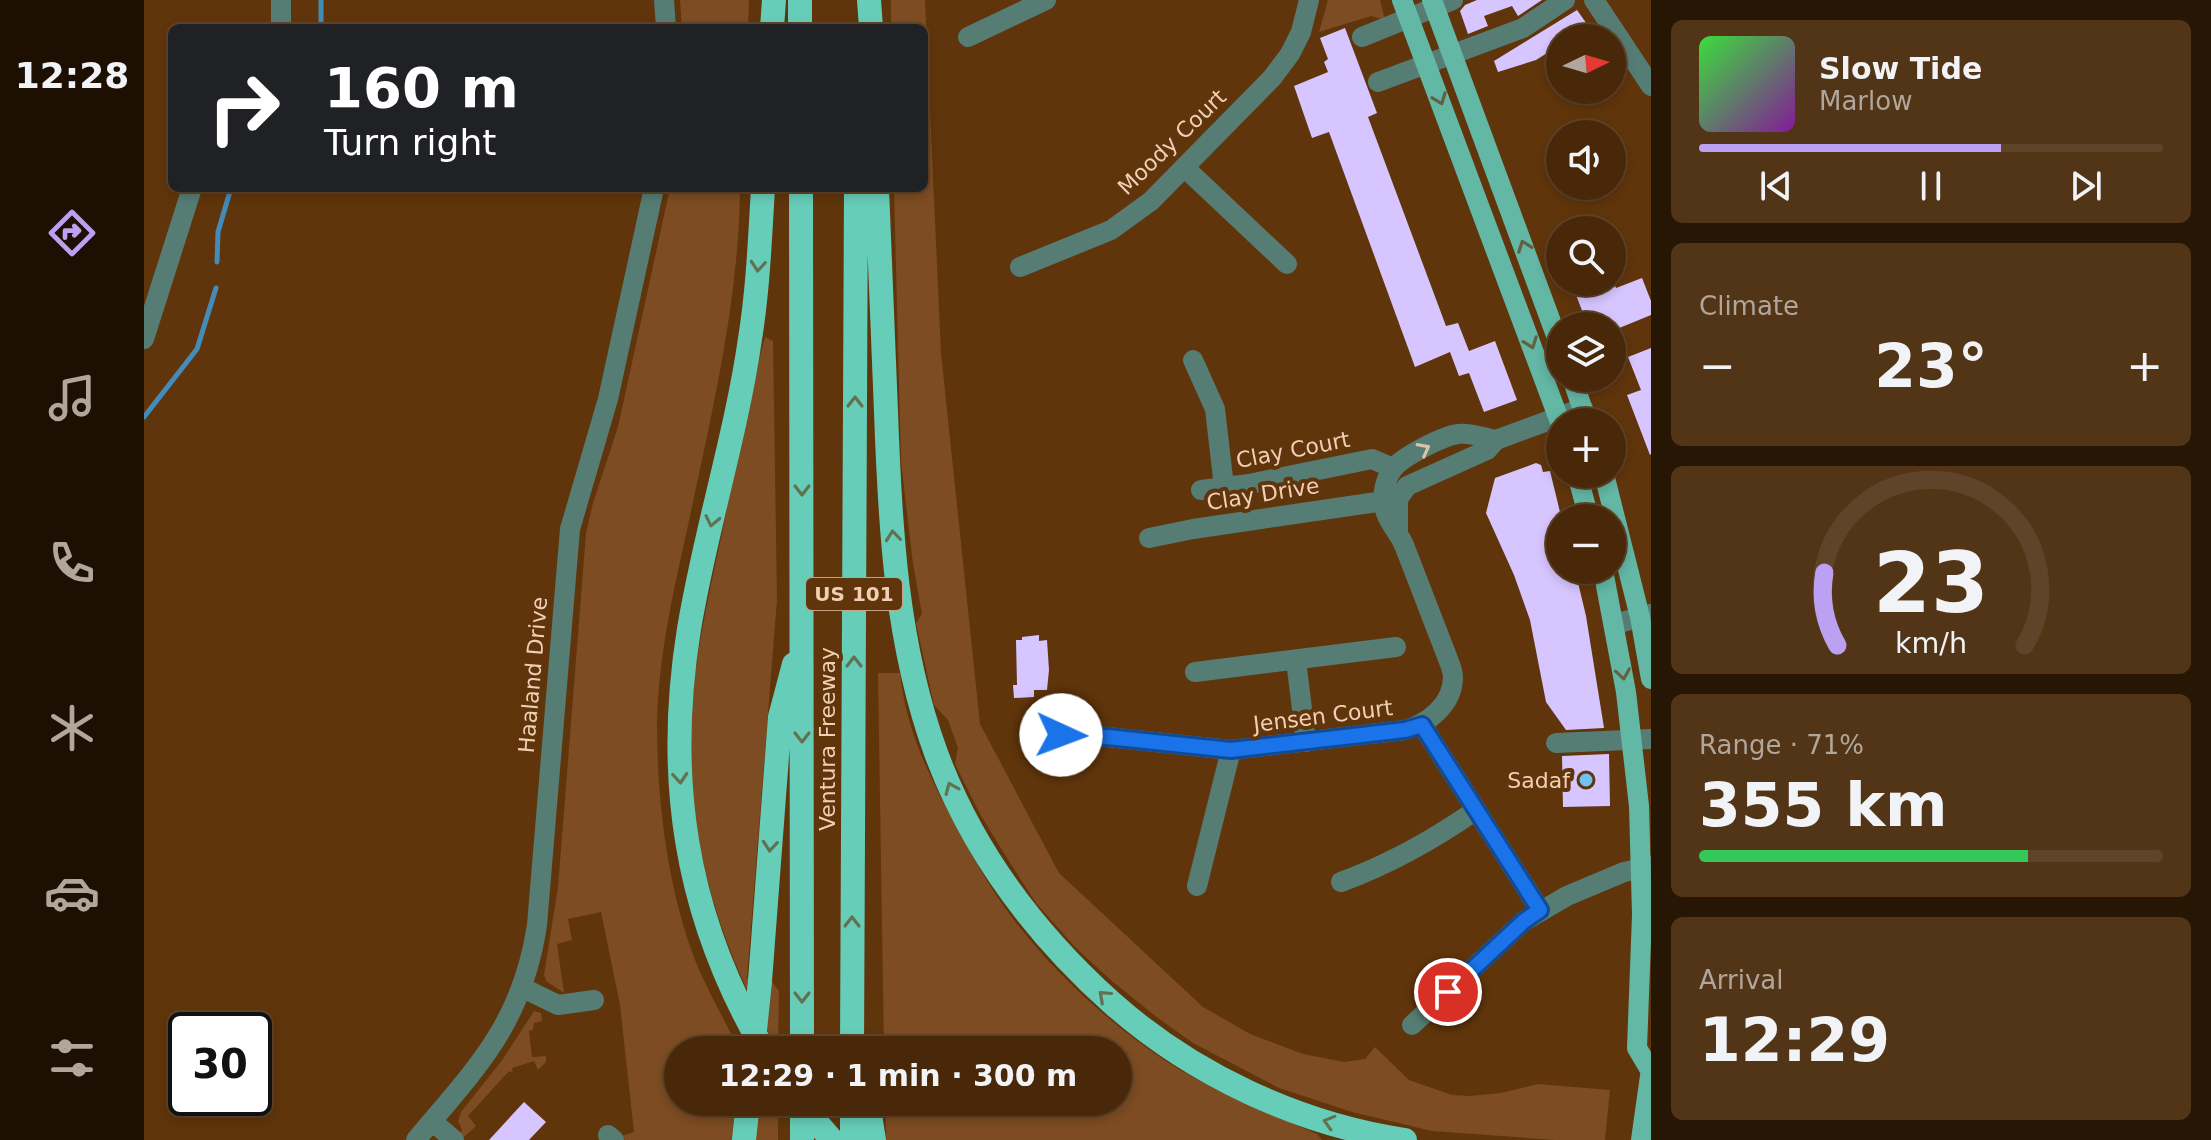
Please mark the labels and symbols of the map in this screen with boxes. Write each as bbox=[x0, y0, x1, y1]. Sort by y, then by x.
north arrow bbox=[1546, 24, 1626, 104]
street label: Moody Court bbox=[1113, 84, 1231, 200]
one-way arrow bbox=[1430, 91, 1447, 105]
one-way arrow bbox=[1517, 240, 1534, 254]
one-way arrow bbox=[750, 260, 767, 273]
one-way arrow bbox=[1521, 335, 1538, 349]
one-way arrow bbox=[846, 395, 864, 408]
street label: Clay Court bbox=[1234, 427, 1352, 473]
one-way arrow bbox=[1415, 443, 1430, 458]
street label: Clay Drive bbox=[1205, 473, 1321, 515]
one-way arrow bbox=[793, 484, 811, 497]
one-way arrow bbox=[704, 514, 721, 528]
one-way arrow bbox=[885, 530, 902, 543]
road number: US 101 bbox=[806, 578, 902, 610]
street label: Haaland Drive bbox=[514, 596, 552, 754]
street label: Ventura Freeway bbox=[815, 647, 840, 831]
one-way arrow bbox=[845, 655, 863, 668]
one-way arrow bbox=[1614, 667, 1631, 681]
position arrow bbox=[1019, 693, 1103, 777]
street label: Jensen Court bbox=[1250, 695, 1395, 737]
one-way arrow bbox=[793, 731, 811, 744]
place label: Sadaf bbox=[1507, 768, 1571, 793]
marker: Sadaf bbox=[1577, 771, 1595, 789]
one-way arrow bbox=[671, 772, 688, 785]
one-way arrow bbox=[945, 782, 961, 796]
one-way arrow bbox=[762, 840, 779, 853]
one-way arrow bbox=[843, 915, 861, 928]
pin bbox=[1414, 958, 1482, 1026]
one-way arrow bbox=[793, 991, 811, 1004]
one-way arrow bbox=[1099, 991, 1114, 1006]
speed limit sign: 30 bbox=[168, 1012, 272, 1116]
one-way arrow bbox=[1322, 1115, 1336, 1131]

